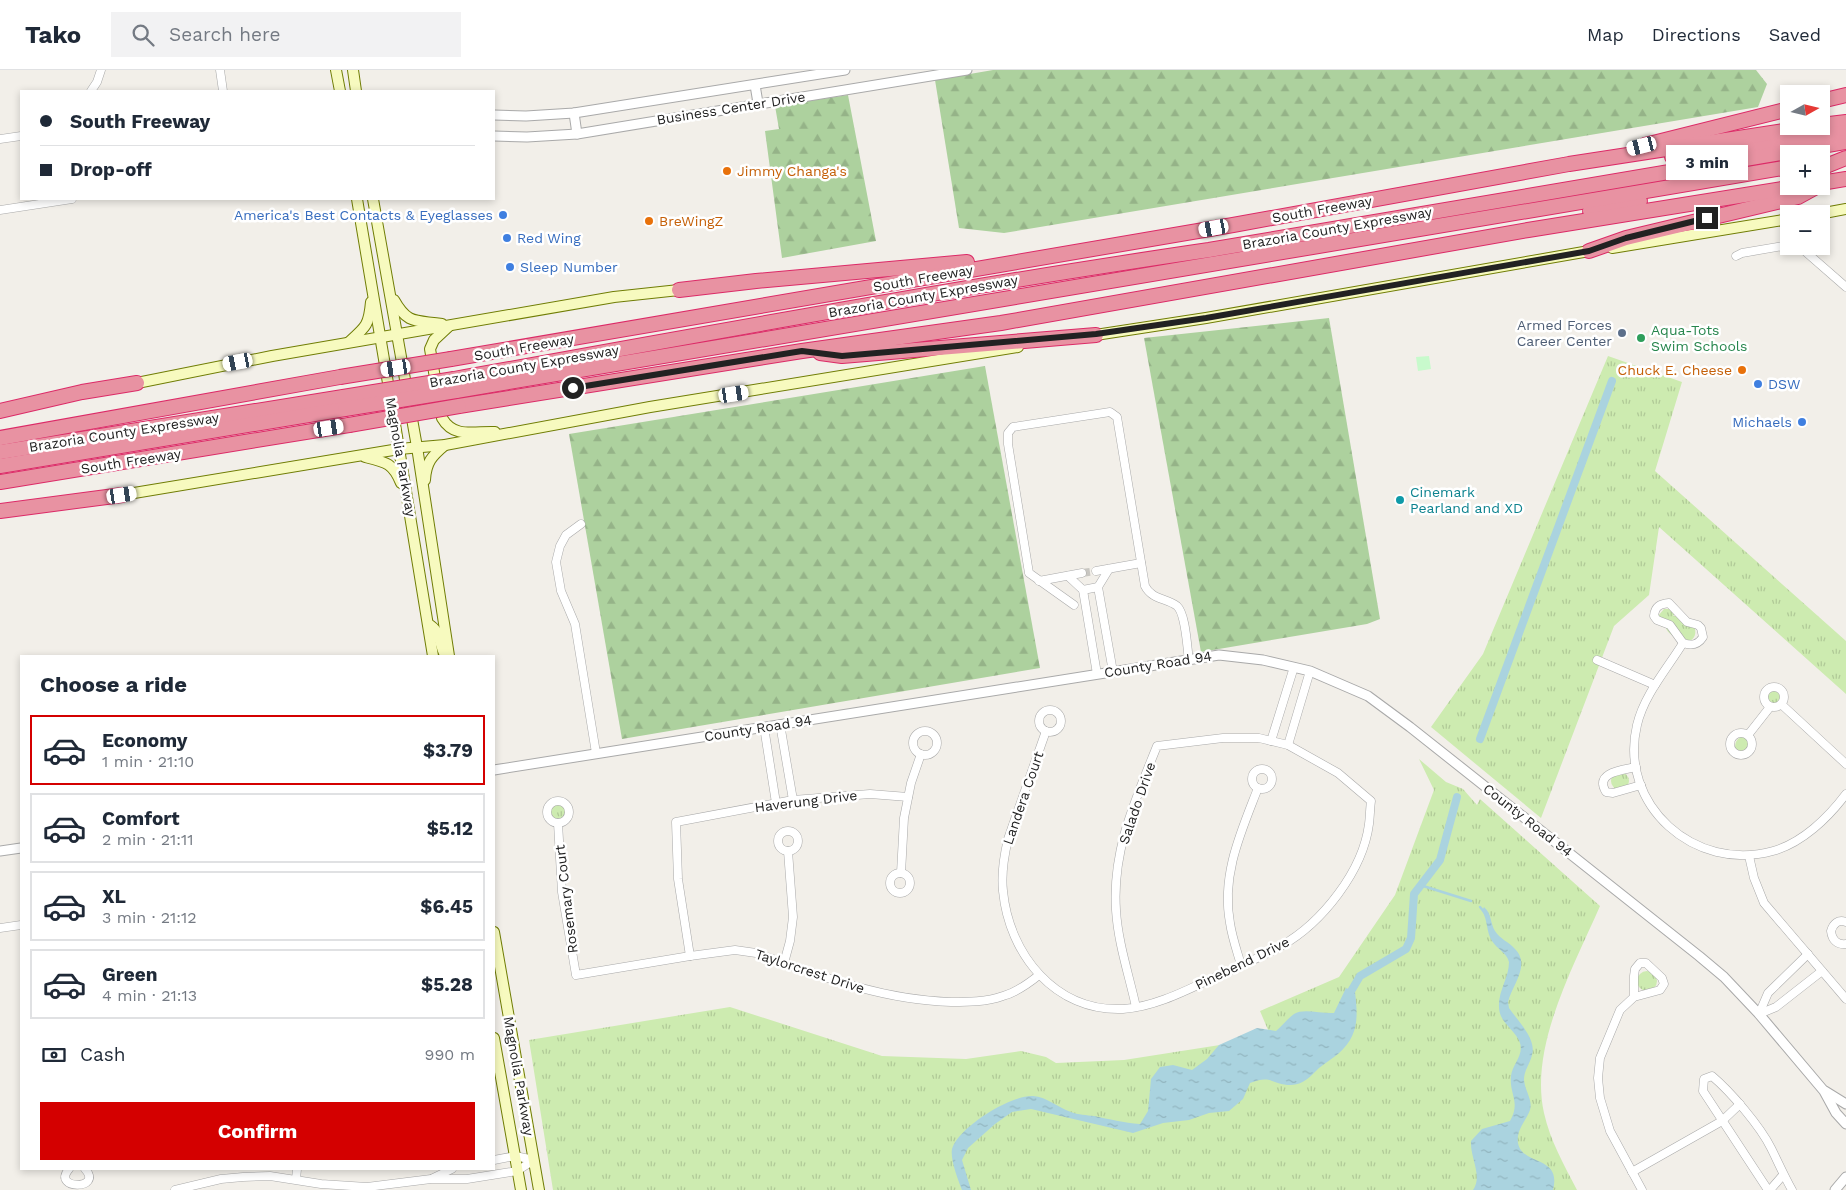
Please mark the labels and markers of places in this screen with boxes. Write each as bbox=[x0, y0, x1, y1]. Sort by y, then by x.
place label: Jimmy Changa's bbox=[737, 163, 847, 179]
marker: Jimmy Changa's bbox=[721, 165, 733, 177]
place label: America's Best Contacts & Eyeglasses bbox=[234, 207, 493, 223]
marker: America's Best Contacts & Eyeglasses bbox=[497, 209, 509, 221]
place label: BreWingZ bbox=[659, 213, 724, 229]
marker: BreWingZ bbox=[643, 215, 655, 227]
place label: Red Wing bbox=[517, 230, 581, 246]
marker: Red Wing bbox=[501, 232, 513, 244]
place label: Sleep Number bbox=[520, 259, 618, 275]
marker: Sleep Number bbox=[504, 261, 516, 273]
place label: Armed Forces Career Center bbox=[1517, 317, 1612, 349]
place label: Aqua-Tots Swim Schools bbox=[1651, 322, 1747, 354]
marker: Armed Forces Career Center bbox=[1616, 327, 1628, 339]
marker: Aqua-Tots Swim Schools bbox=[1635, 332, 1647, 344]
place label: Chuck E. Cheese bbox=[1618, 362, 1732, 378]
marker: Chuck E. Cheese bbox=[1736, 364, 1748, 376]
place label: DSW bbox=[1768, 376, 1800, 392]
marker: DSW bbox=[1752, 378, 1764, 390]
place label: Michaels bbox=[1732, 414, 1792, 430]
marker: Michaels bbox=[1796, 416, 1808, 428]
place label: Cinemark Pearland and XD bbox=[1410, 484, 1523, 516]
marker: Cinemark Pearland and XD bbox=[1394, 494, 1406, 506]

